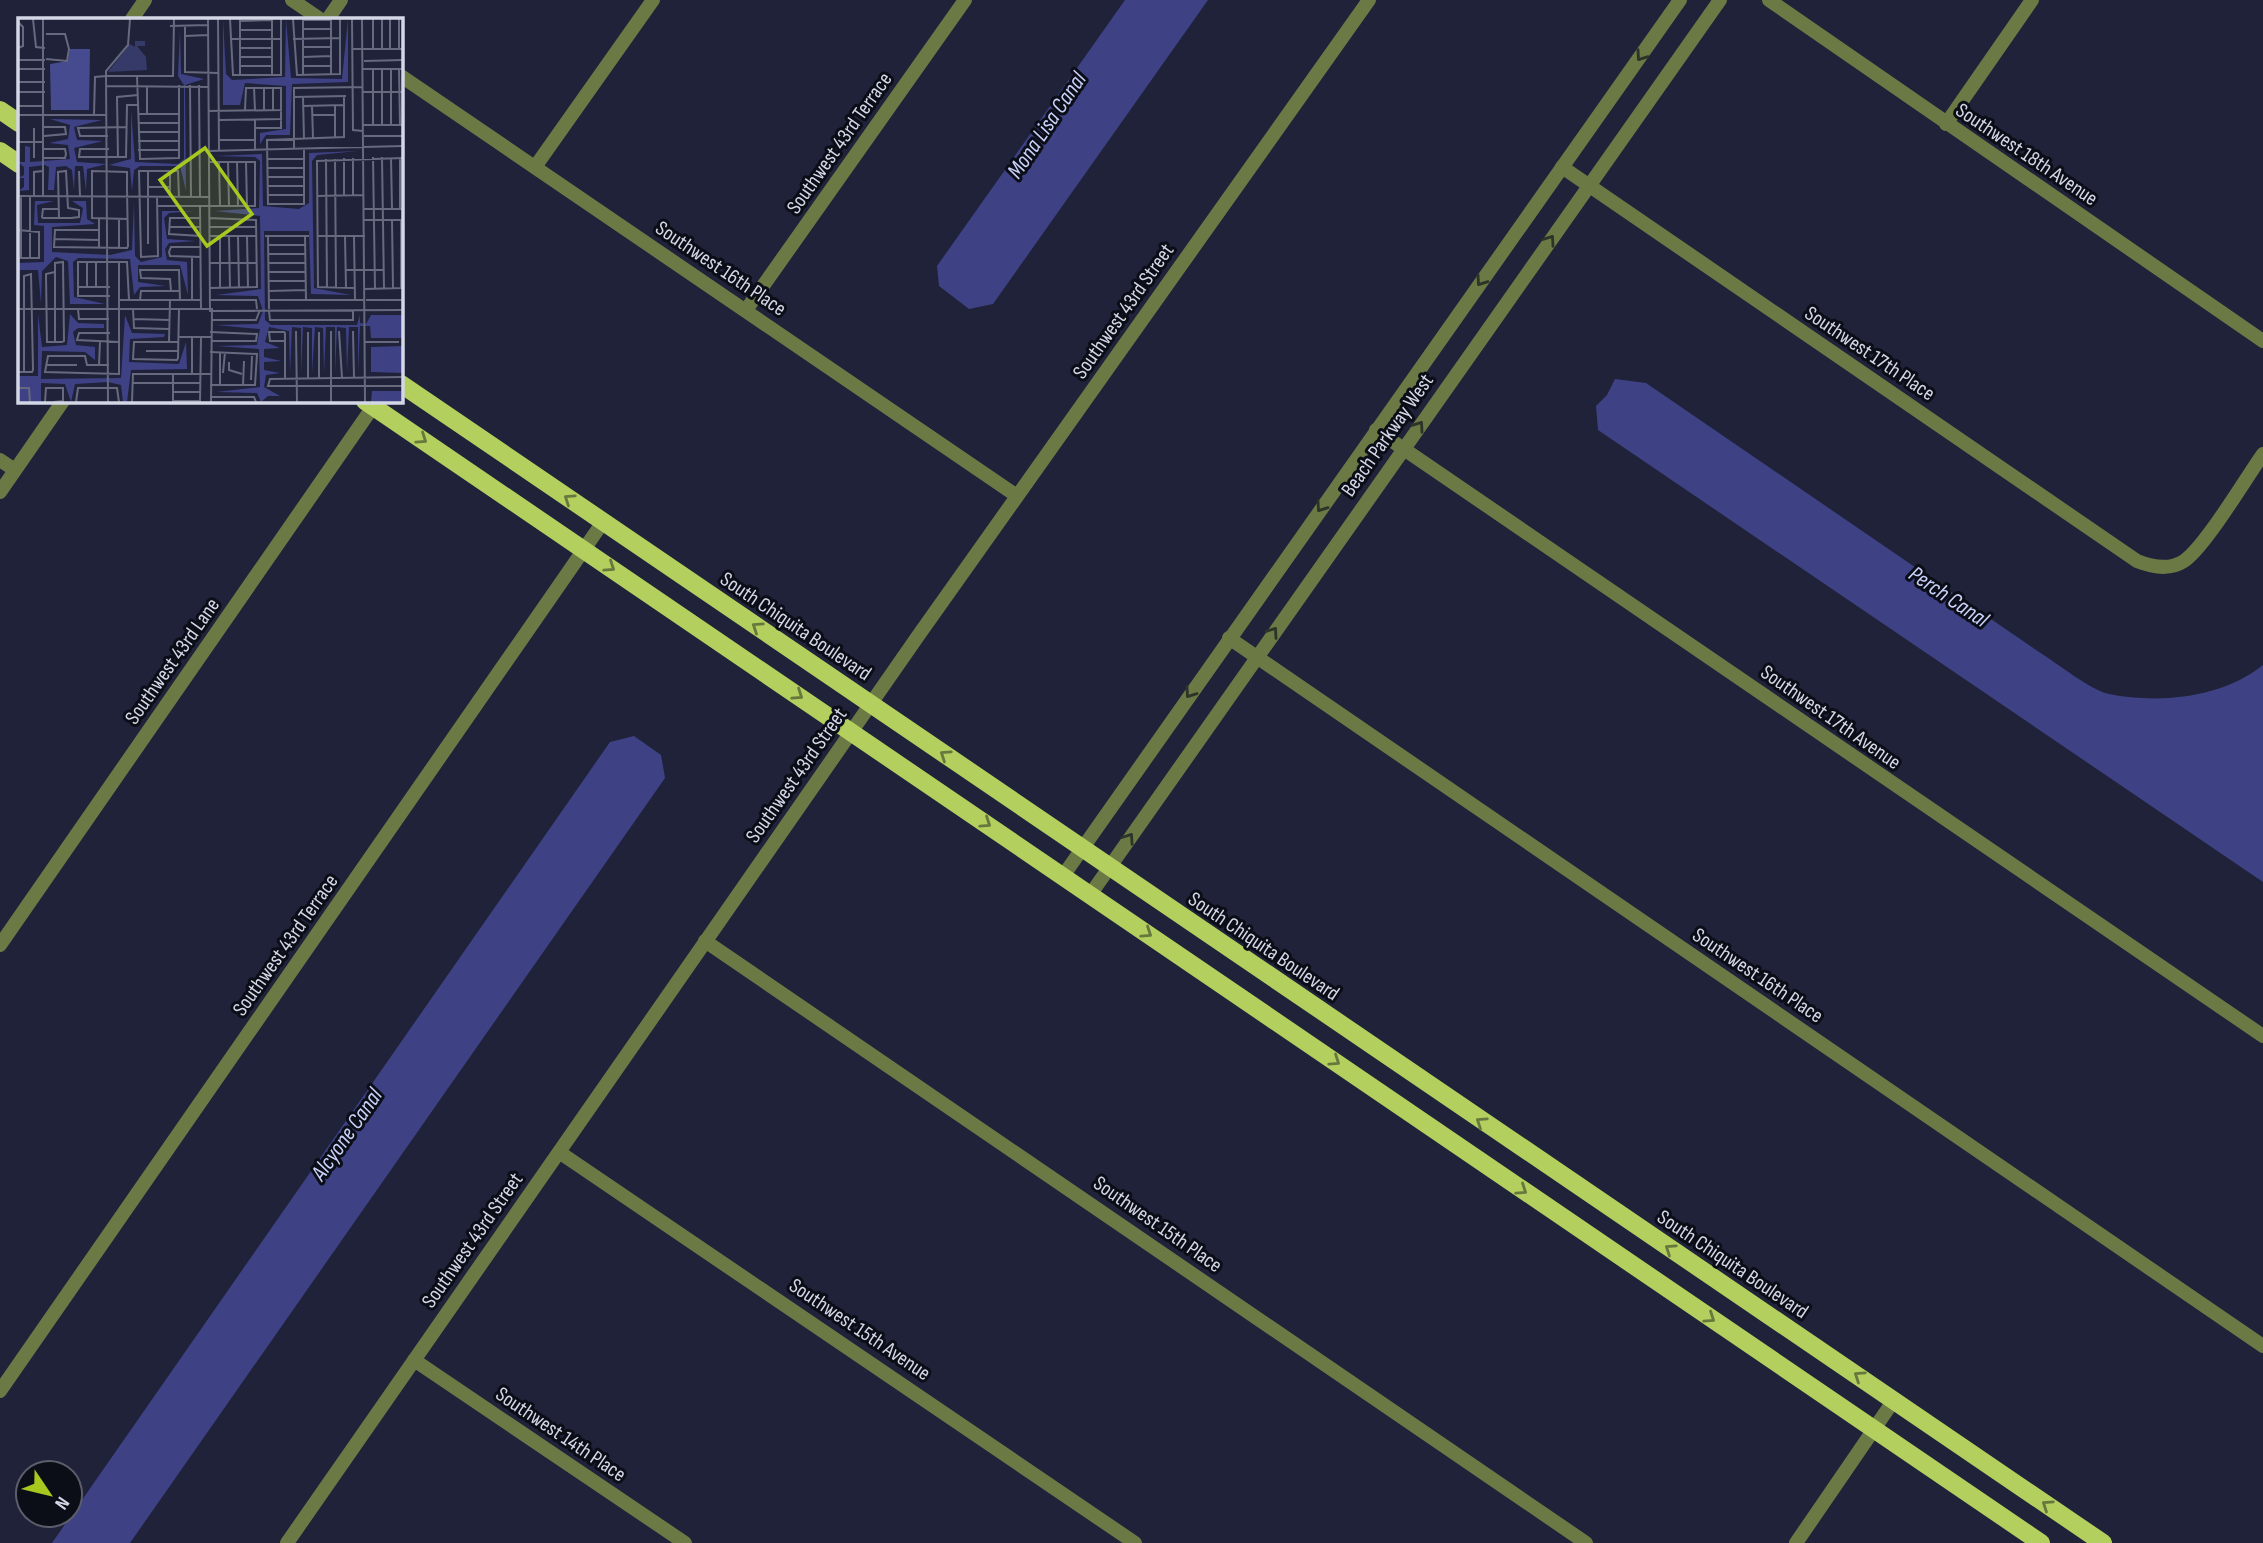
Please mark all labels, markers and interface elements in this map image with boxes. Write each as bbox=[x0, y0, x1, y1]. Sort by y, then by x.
inset map bbox=[18, 18, 402, 402]
one-way arrow bbox=[1637, 48, 1649, 61]
water label: Mona Lisa Canal bbox=[1001, 66, 1093, 184]
street label: Southwest 43rd Terrace bbox=[781, 68, 898, 219]
street label: Southwest 18th Avenue bbox=[1951, 98, 2102, 211]
street label: Southwest 16th Place bbox=[651, 216, 791, 321]
one-way arrow bbox=[1542, 235, 1554, 248]
street label: Southwest 43rd Street bbox=[1068, 239, 1179, 384]
one-way arrow bbox=[1477, 273, 1489, 286]
street label: Southwest 17th Place bbox=[1800, 301, 1940, 406]
street label: Beach Parkway West bbox=[1336, 369, 1439, 501]
one-way arrow bbox=[1411, 421, 1423, 434]
one-way arrow bbox=[414, 431, 427, 444]
one-way arrow bbox=[564, 495, 577, 507]
one-way arrow bbox=[1317, 499, 1329, 512]
one-way arrow bbox=[602, 559, 615, 571]
water label: Perch Canal bbox=[1903, 560, 1994, 634]
street label: South Chiquita Boulevard bbox=[715, 567, 876, 686]
street label: Southwest 43rd Lane bbox=[120, 593, 225, 729]
one-way arrow bbox=[752, 623, 765, 635]
one-way arrow bbox=[1265, 627, 1277, 640]
street label: Southwest 17th Avenue bbox=[1756, 660, 1906, 775]
one-way arrow bbox=[1186, 685, 1198, 698]
one-way arrow bbox=[790, 687, 803, 699]
street label: Southwest 43rd Street bbox=[741, 703, 852, 848]
one-way arrow bbox=[940, 751, 953, 764]
one-way arrow bbox=[978, 815, 991, 827]
one-way arrow bbox=[1121, 833, 1134, 846]
street label: Southwest 43rd Terrace bbox=[227, 870, 344, 1021]
street label: South Chiquita Boulevard bbox=[1183, 887, 1344, 1006]
street label: Southwest 16th Place bbox=[1688, 923, 1828, 1028]
one-way arrow bbox=[1139, 925, 1152, 937]
one-way arrow bbox=[1327, 1053, 1340, 1066]
water label: Alcyone Canal bbox=[304, 1082, 389, 1187]
one-way arrow bbox=[1476, 1118, 1489, 1130]
street label: Southwest 43rd Street bbox=[417, 1168, 528, 1313]
street label: Southwest 15th Place bbox=[1089, 1171, 1227, 1278]
one-way arrow bbox=[1515, 1182, 1528, 1195]
street label: South Chiquita Boulevard bbox=[1652, 1205, 1813, 1324]
one-way arrow bbox=[1665, 1245, 1678, 1257]
street label: Southwest 15th Avenue bbox=[784, 1273, 935, 1386]
one-way arrow bbox=[1703, 1310, 1716, 1323]
one-way arrow bbox=[1853, 1372, 1866, 1385]
street label: Southwest 14th Place bbox=[491, 1382, 631, 1487]
north arrow bbox=[14, 1459, 84, 1529]
text: N bbox=[49, 1492, 74, 1514]
one-way arrow bbox=[2041, 1500, 2054, 1513]

